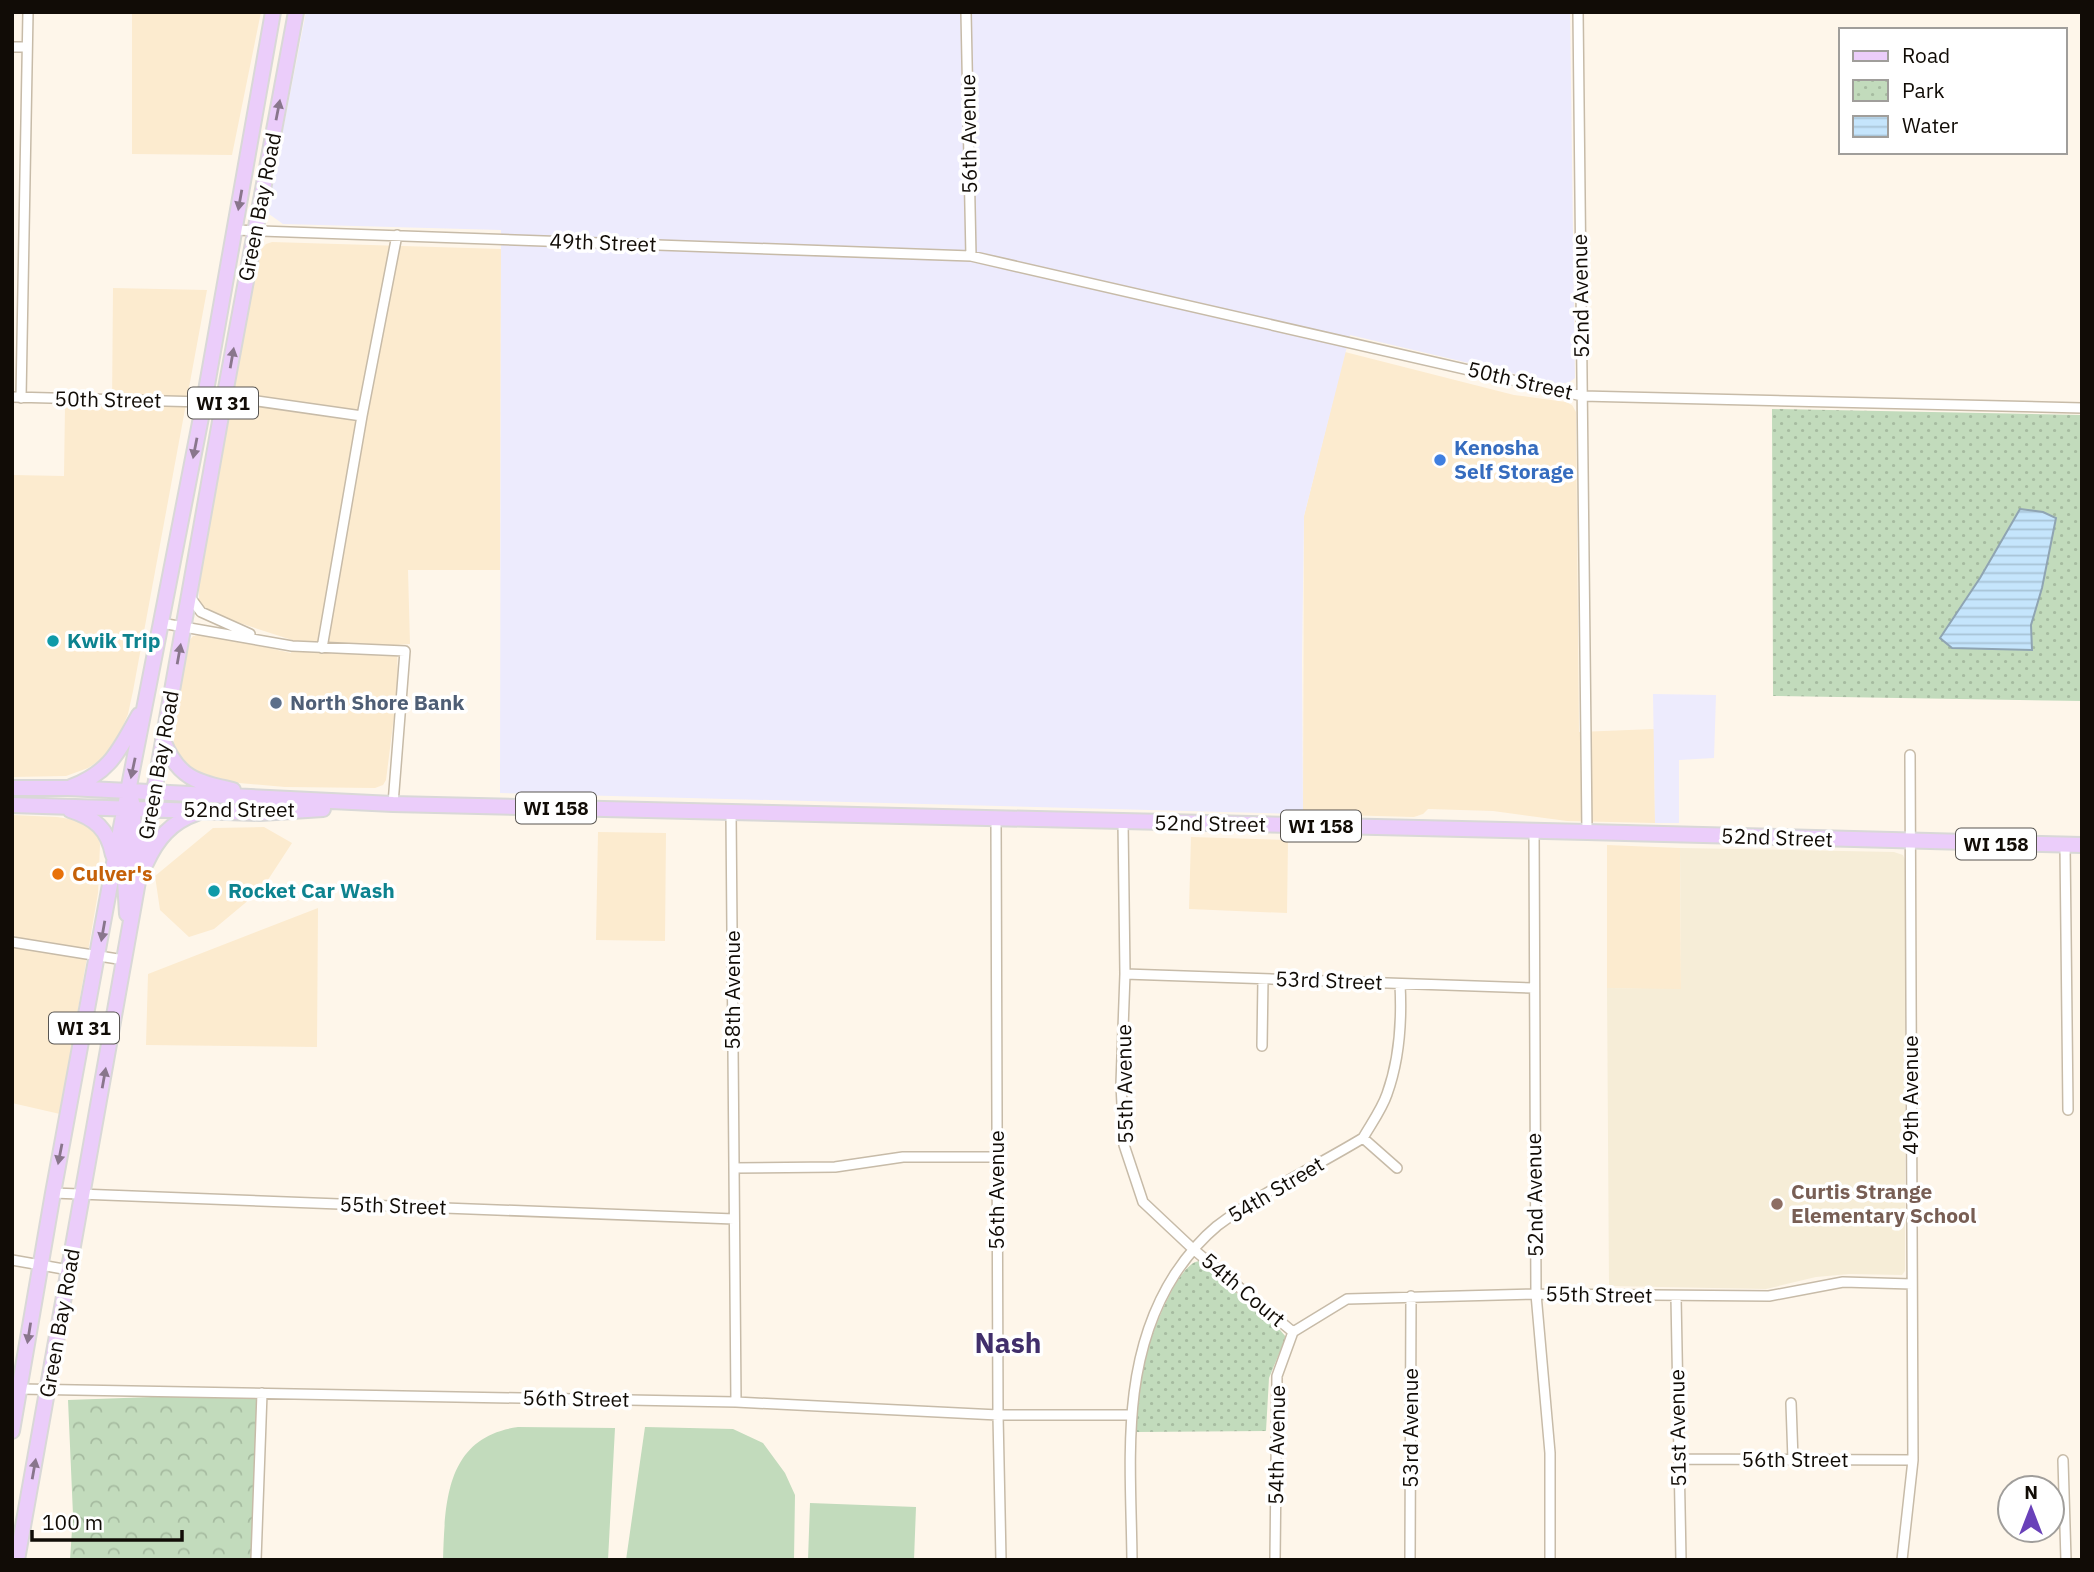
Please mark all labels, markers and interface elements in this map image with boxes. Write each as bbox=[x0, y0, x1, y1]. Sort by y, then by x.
legend bbox=[1839, 28, 2066, 154]
text: Road bbox=[1902, 41, 1950, 69]
street label: 56th Avenue bbox=[953, 74, 983, 194]
text: Park bbox=[1902, 76, 1945, 104]
one-way arrow bbox=[273, 99, 284, 121]
text: Water bbox=[1902, 111, 1959, 139]
street label: Green Bay Road bbox=[231, 130, 287, 283]
one-way arrow bbox=[234, 189, 245, 211]
street label: 49th Street bbox=[549, 226, 657, 258]
street label: 52nd Avenue bbox=[1565, 234, 1595, 358]
one-way arrow bbox=[226, 347, 237, 369]
street label: 50th Street bbox=[1465, 354, 1576, 406]
street label: 50th Street bbox=[54, 384, 162, 414]
road number: WI 31 bbox=[188, 388, 258, 418]
place label: Kenosha Self Storage bbox=[1454, 433, 1574, 485]
one-way arrow bbox=[189, 437, 200, 459]
marker: Kenosha Self Storage bbox=[1432, 452, 1448, 468]
place label: Kwik Trip bbox=[67, 626, 161, 654]
marker: Kwik Trip bbox=[45, 633, 61, 649]
one-way arrow bbox=[174, 643, 185, 665]
street label: Green Bay Road bbox=[131, 688, 185, 841]
place label: North Shore Bank bbox=[290, 688, 465, 716]
marker: North Shore Bank bbox=[268, 695, 284, 711]
one-way arrow bbox=[127, 757, 138, 779]
road number: WI 158 bbox=[516, 792, 596, 824]
street label: 52nd Street bbox=[183, 795, 295, 823]
street label: 52nd Street bbox=[1154, 808, 1266, 838]
road number: WI 158 bbox=[1281, 810, 1361, 842]
street label: 52nd Street bbox=[1721, 821, 1833, 853]
road number: WI 158 bbox=[1956, 828, 2036, 860]
place label: Culver's bbox=[72, 859, 153, 887]
marker: Culver's bbox=[50, 866, 66, 882]
place label: Rocket Car Wash bbox=[228, 876, 395, 904]
marker: Rocket Car Wash bbox=[206, 883, 222, 899]
one-way arrow bbox=[97, 920, 108, 942]
street label: 58th Avenue bbox=[718, 930, 746, 1050]
street label: 53rd Street bbox=[1275, 964, 1383, 996]
road number: WI 31 bbox=[49, 1012, 119, 1044]
street label: 55th Avenue bbox=[1109, 1024, 1139, 1144]
street label: 49th Avenue bbox=[1896, 1035, 1924, 1155]
one-way arrow bbox=[99, 1067, 110, 1089]
street label: 56th Avenue bbox=[982, 1130, 1010, 1250]
street label: 52nd Avenue bbox=[1519, 1133, 1549, 1257]
one-way arrow bbox=[55, 1143, 66, 1165]
street label: 54th Street bbox=[1222, 1150, 1329, 1229]
place label: Curtis Strange Elementary School bbox=[1791, 1177, 1976, 1229]
street label: 55th Street bbox=[339, 1189, 447, 1221]
marker: Curtis Strange Elementary School bbox=[1769, 1196, 1785, 1212]
street label: Green Bay Road bbox=[32, 1246, 86, 1399]
street label: 54th Court bbox=[1196, 1246, 1291, 1333]
street label: 55th Street bbox=[1545, 1279, 1653, 1309]
one-way arrow bbox=[23, 1322, 34, 1344]
district label: Nash bbox=[974, 1324, 1042, 1361]
street label: 53rd Avenue bbox=[1396, 1368, 1424, 1488]
street label: 51st Avenue bbox=[1662, 1369, 1692, 1487]
street label: 56th Street bbox=[522, 1383, 630, 1413]
street label: 54th Avenue bbox=[1261, 1385, 1291, 1505]
street label: 56th Street bbox=[1741, 1445, 1849, 1473]
one-way arrow bbox=[28, 1457, 39, 1479]
north arrow bbox=[1996, 1474, 2066, 1544]
text: N bbox=[2024, 1480, 2038, 1504]
scale bar bbox=[32, 1498, 182, 1542]
text: 100 m bbox=[42, 1508, 103, 1536]

